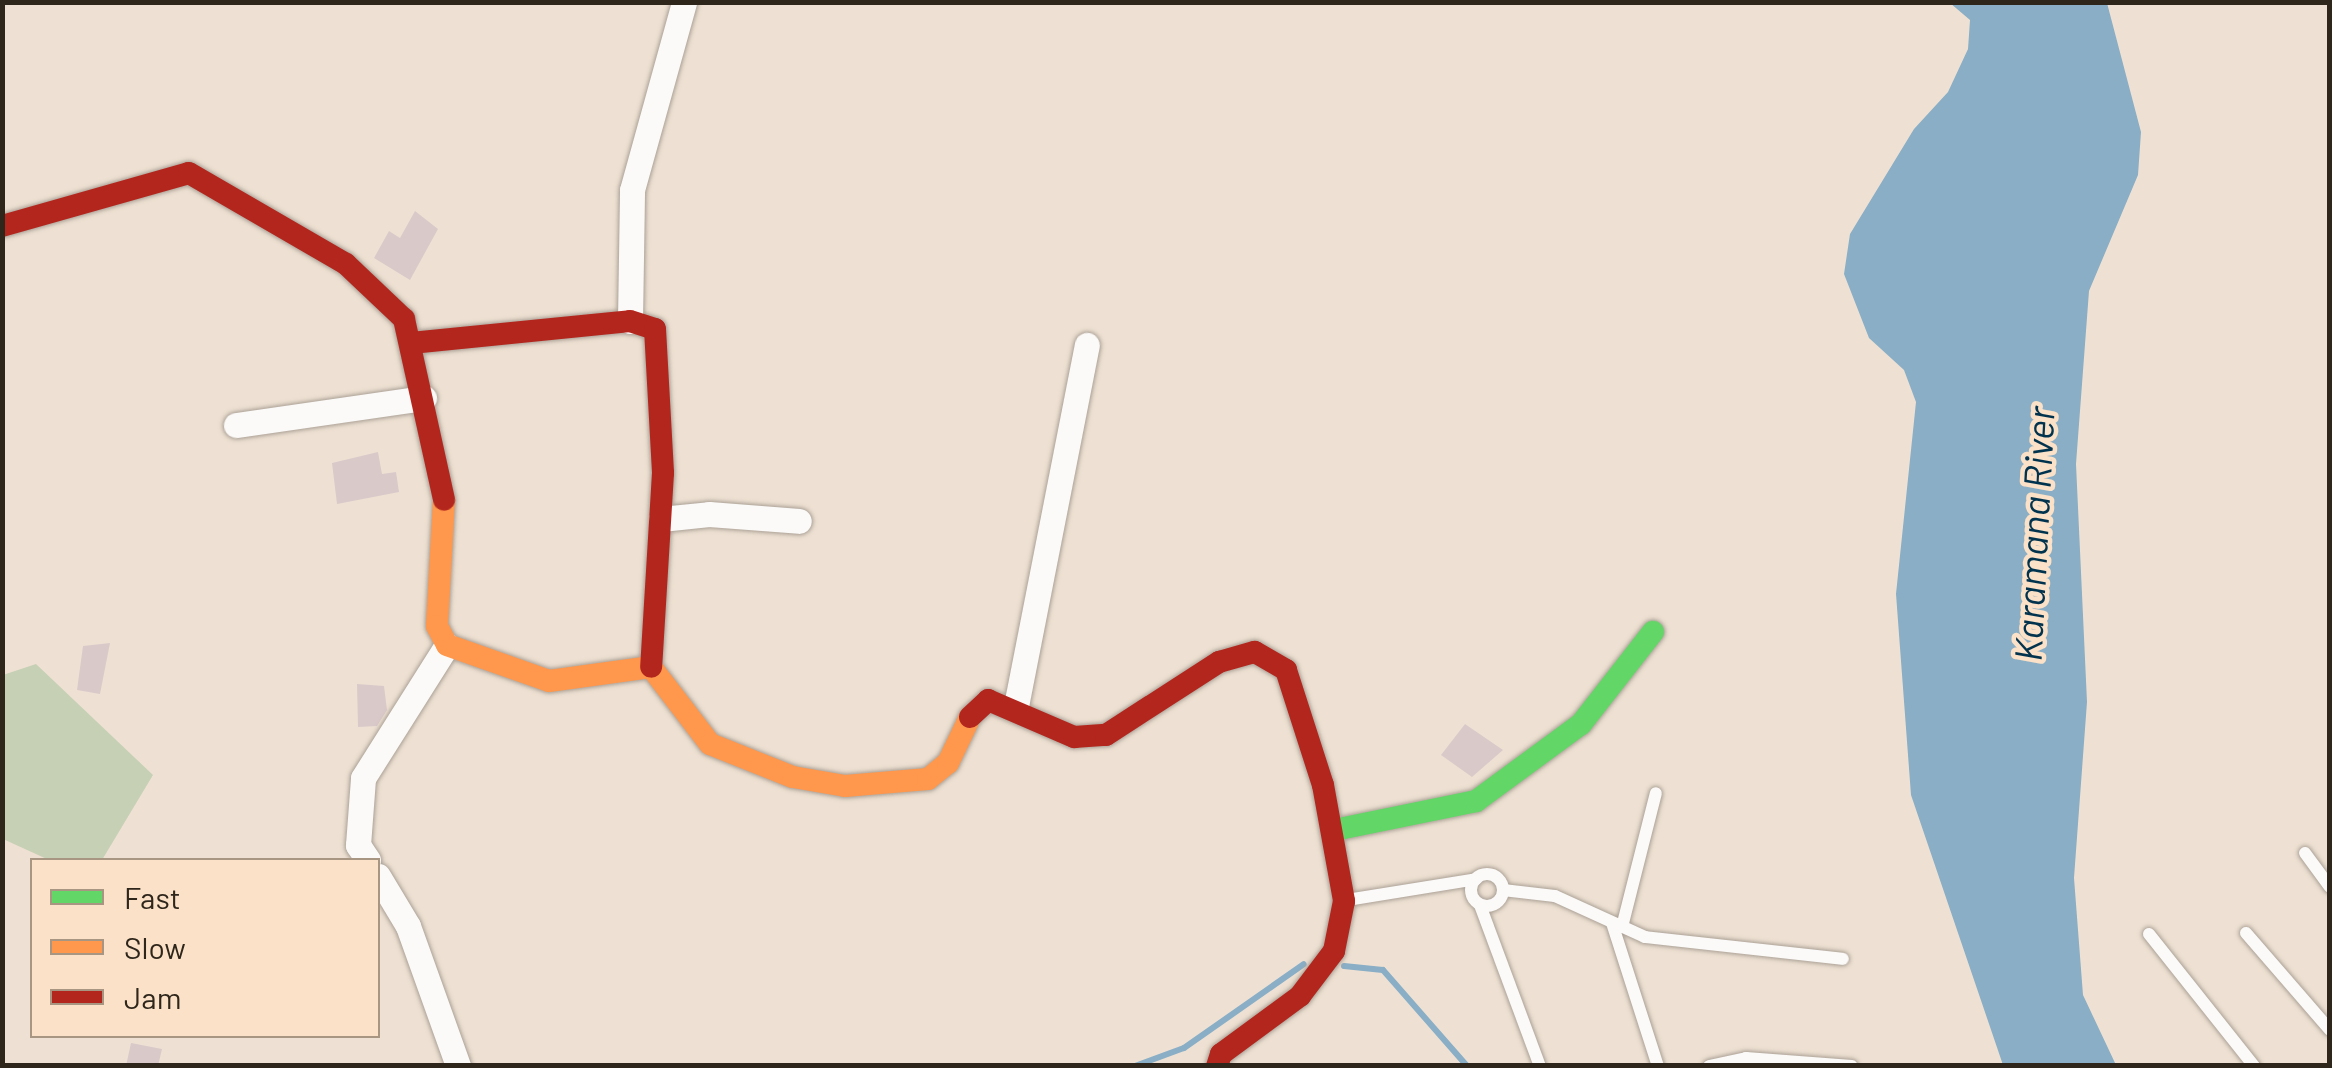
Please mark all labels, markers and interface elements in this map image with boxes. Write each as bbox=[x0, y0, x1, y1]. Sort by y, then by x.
water label: Karamana River bbox=[2005, 405, 2063, 663]
legend bbox=[30, 858, 380, 1038]
text: Fast bbox=[124, 879, 181, 915]
text: Slow bbox=[124, 929, 186, 965]
text: Jam bbox=[124, 979, 181, 1015]

